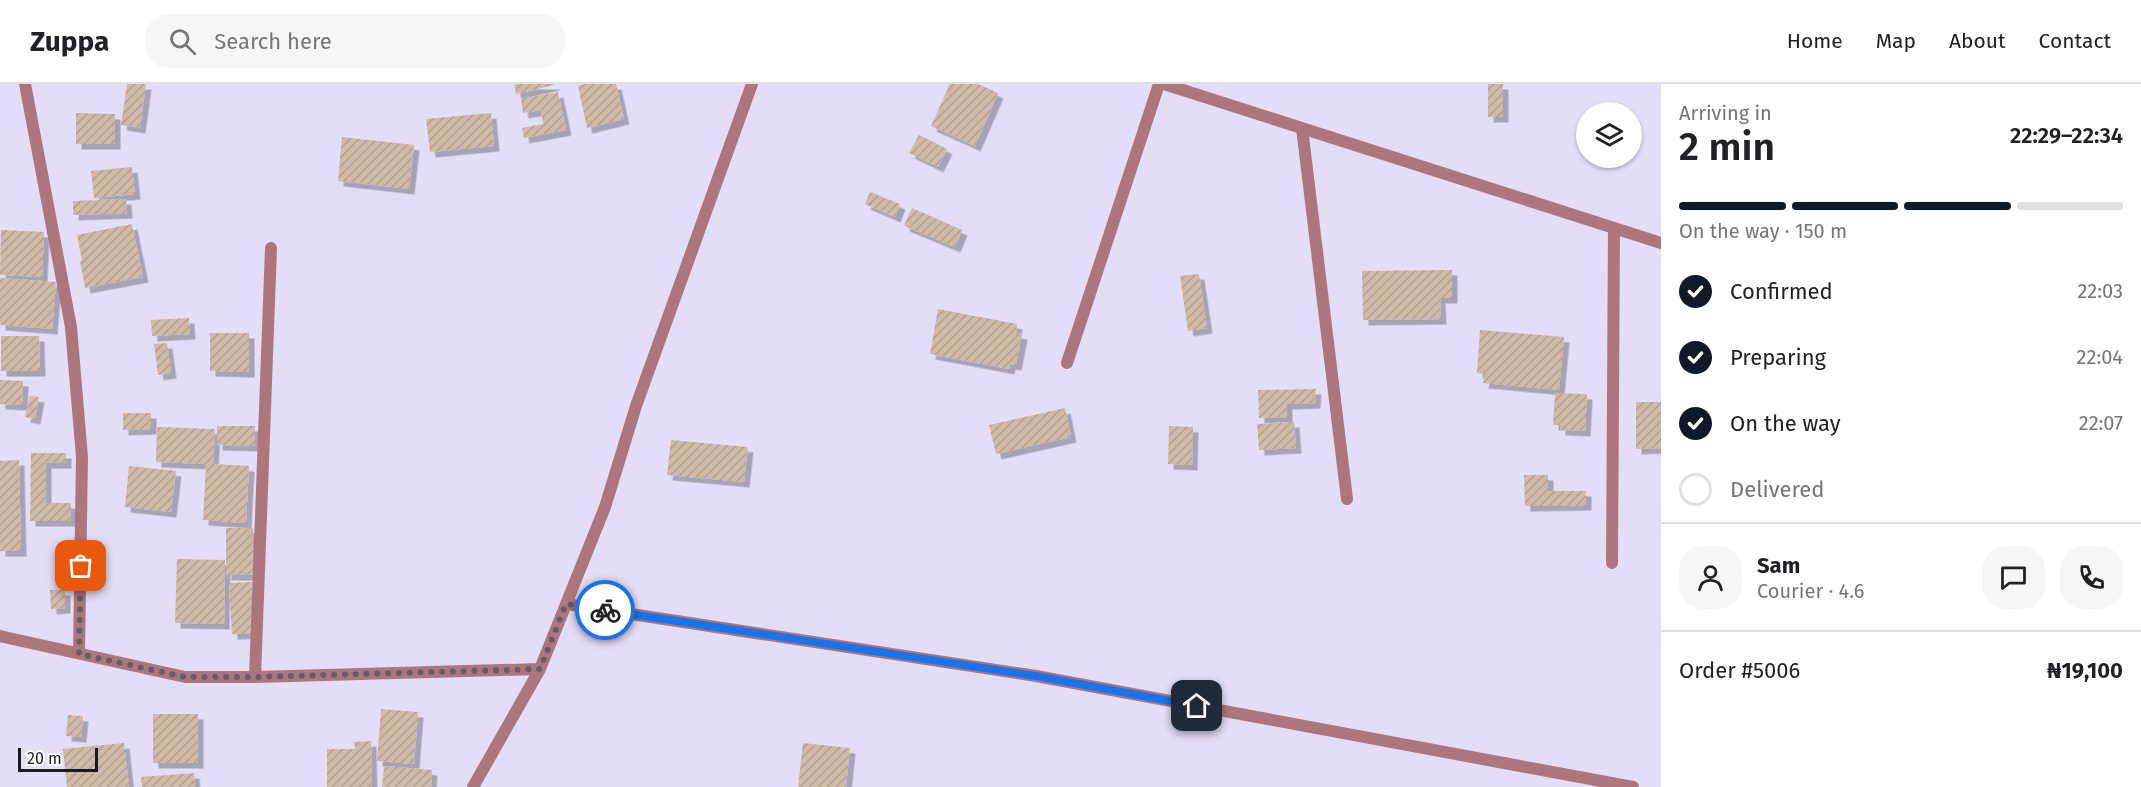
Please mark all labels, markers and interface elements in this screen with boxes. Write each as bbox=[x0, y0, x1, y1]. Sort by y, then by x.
search box bbox=[145, 14, 565, 68]
text: Zuppa bbox=[30, 25, 109, 58]
icon: search bbox=[166, 25, 199, 58]
text: Search here bbox=[214, 28, 332, 55]
text: Home bbox=[1787, 28, 1843, 54]
text: Map bbox=[1876, 28, 1916, 54]
text: About bbox=[1949, 28, 2006, 54]
text: Contact bbox=[2039, 28, 2111, 54]
text: Arriving in bbox=[1679, 101, 1772, 125]
map controls bbox=[1576, 102, 1642, 168]
button: layers bbox=[1576, 102, 1642, 168]
text: 22:29–22:34 bbox=[2010, 122, 2123, 149]
text: 2 min bbox=[1679, 124, 1775, 170]
text: On the way · 150 m bbox=[1679, 219, 1847, 243]
icon: check bbox=[1679, 275, 1712, 308]
text: Confirmed bbox=[1730, 278, 1833, 305]
text: 22:03 bbox=[2077, 279, 2123, 303]
icon: check bbox=[1679, 341, 1712, 374]
text: Preparing bbox=[1730, 344, 1826, 371]
text: 22:04 bbox=[2077, 345, 2123, 369]
icon: check bbox=[1679, 407, 1712, 440]
text: On the way bbox=[1730, 410, 1841, 437]
text: 22:07 bbox=[2079, 411, 2123, 435]
text: Delivered bbox=[1730, 476, 1825, 503]
pin bbox=[55, 540, 106, 591]
button: person bbox=[1679, 546, 1742, 609]
button: chat bbox=[1982, 546, 2045, 609]
button: phone bbox=[2060, 546, 2123, 609]
icon: bag bbox=[64, 549, 97, 582]
text: Sam bbox=[1757, 552, 1800, 579]
text: Courier · 4.6 bbox=[1757, 579, 1864, 603]
courier bbox=[575, 580, 635, 640]
icon: bike bbox=[589, 594, 622, 627]
text: Order #5006 bbox=[1679, 657, 1800, 684]
text: ₦19,100 bbox=[2047, 657, 2123, 684]
pin bbox=[1171, 680, 1222, 731]
icon: home bbox=[1180, 689, 1213, 722]
scale bar bbox=[18, 745, 98, 772]
text: 20 m bbox=[27, 749, 62, 768]

